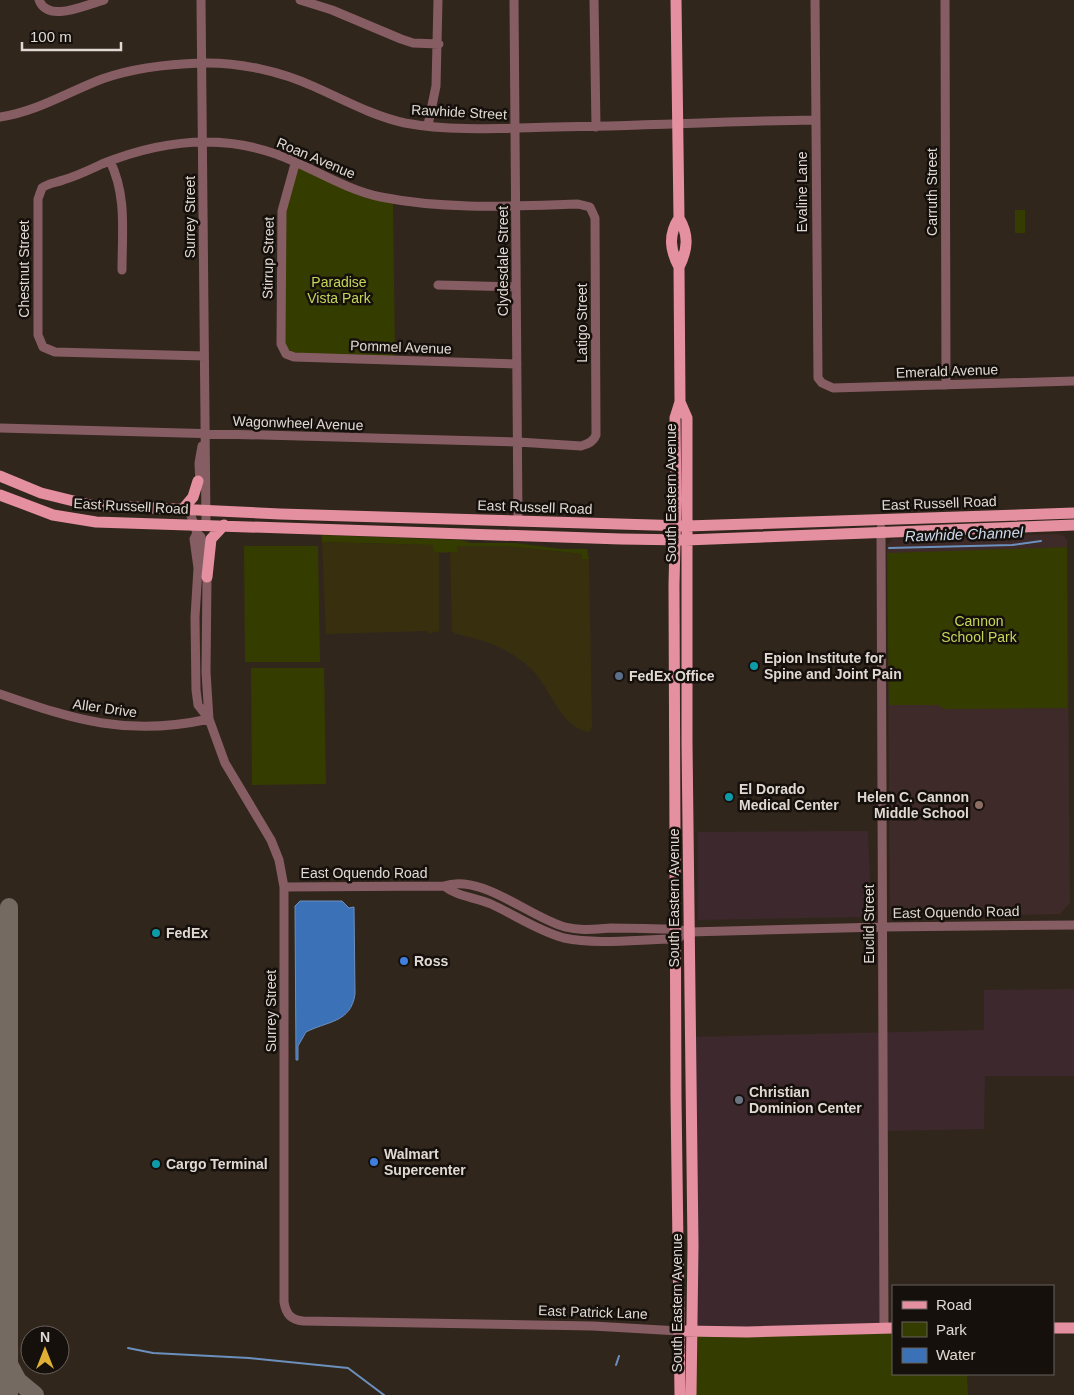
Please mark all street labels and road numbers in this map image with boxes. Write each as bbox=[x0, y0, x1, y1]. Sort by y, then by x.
street label: Rawhide Street bbox=[411, 102, 507, 122]
street label: Roan Avenue bbox=[274, 134, 358, 182]
street label: Carruth Street bbox=[924, 148, 940, 236]
street label: Evaline Lane bbox=[794, 151, 810, 232]
street label: Surrey Street bbox=[182, 176, 198, 258]
street label: Clydesdale Street bbox=[495, 206, 511, 316]
street label: Stirrup Street bbox=[259, 217, 277, 299]
street label: Chestnut Street bbox=[16, 220, 32, 318]
street label: Latigo Street bbox=[574, 283, 590, 363]
street label: Pommel Avenue bbox=[350, 337, 452, 357]
street label: Emerald Avenue bbox=[896, 361, 999, 381]
street label: Wagonwheel Avenue bbox=[232, 413, 364, 433]
street label: South Eastern Avenue bbox=[663, 423, 679, 563]
street label: East Russell Road bbox=[881, 493, 997, 513]
street label: East Russell Road bbox=[73, 495, 189, 517]
street label: East Russell Road bbox=[477, 497, 593, 517]
street label: Aller Drive bbox=[72, 696, 138, 720]
street label: South Eastern Avenue bbox=[666, 828, 682, 968]
street label: East Oquendo Road bbox=[301, 865, 427, 881]
street label: Euclid Street bbox=[861, 884, 877, 964]
street label: East Oquendo Road bbox=[892, 903, 1020, 921]
street label: Surrey Street bbox=[263, 970, 279, 1052]
street label: South Eastern Avenue bbox=[669, 1233, 685, 1373]
street label: East Patrick Lane bbox=[538, 1302, 648, 1322]

